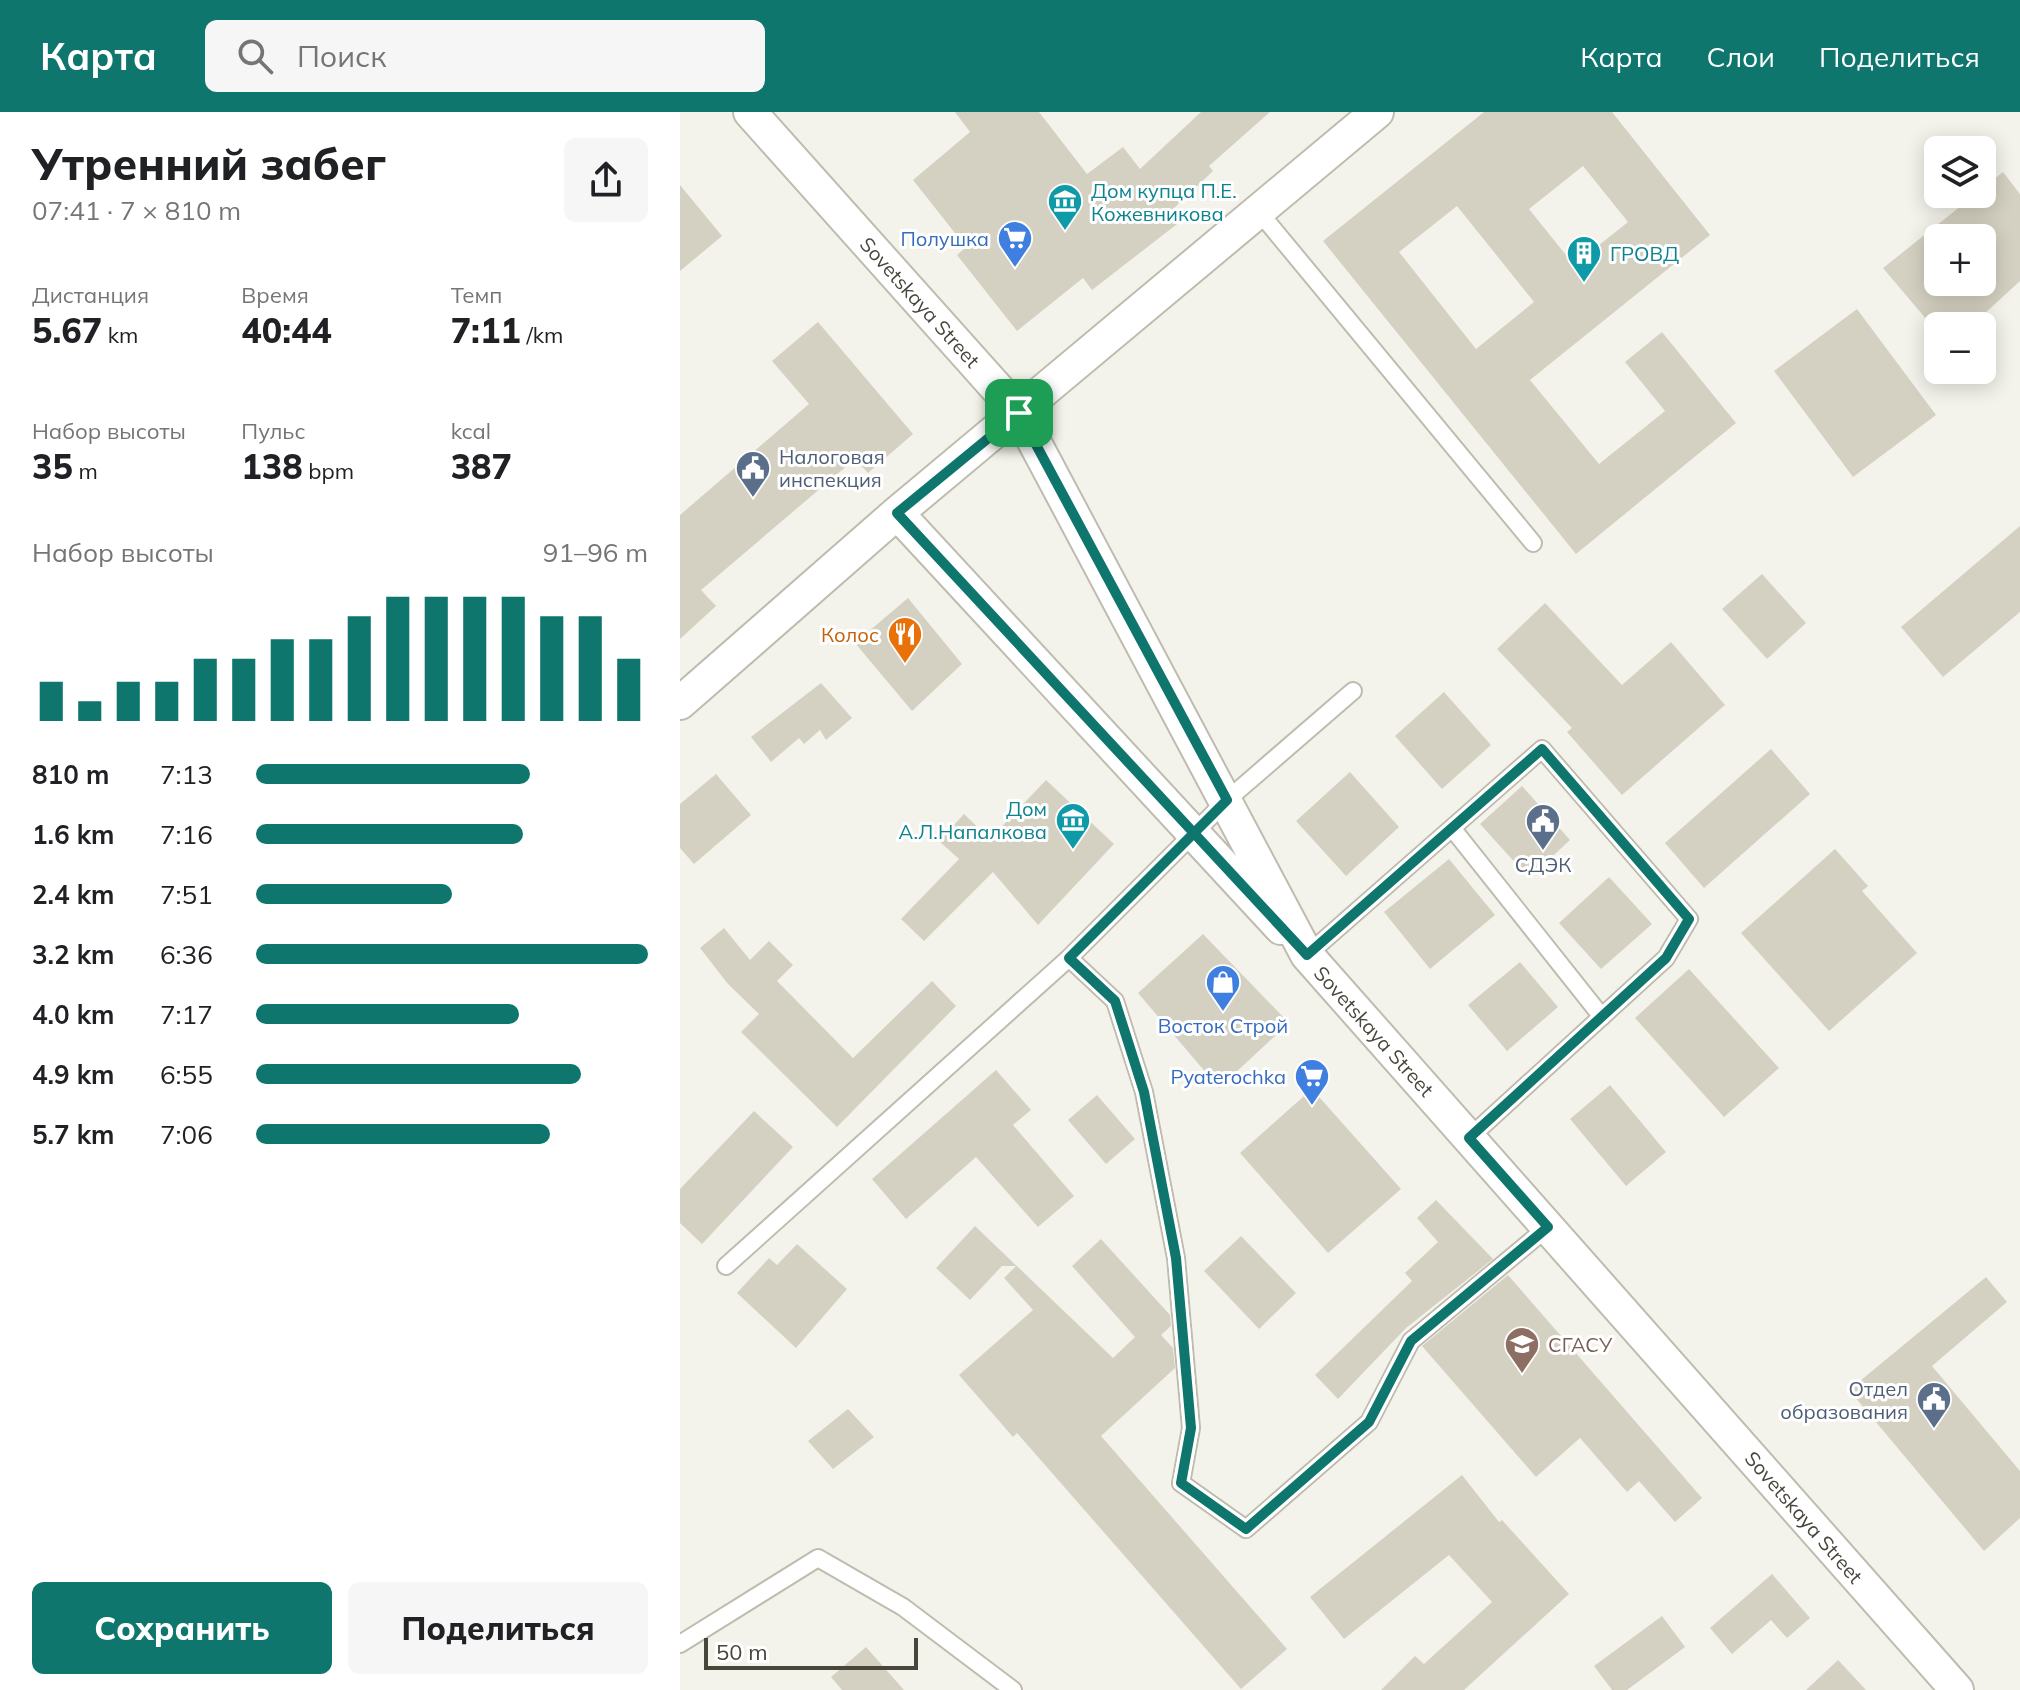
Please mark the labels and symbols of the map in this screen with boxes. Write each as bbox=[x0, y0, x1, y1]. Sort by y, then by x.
place label: Дом купца П.Е. Кожевникова bbox=[1091, 178, 1237, 226]
museum icon: Дом купца П.Е. Кожевникова bbox=[1046, 182, 1084, 232]
supermarket icon: Полушка bbox=[996, 219, 1034, 269]
place label: Полушка bbox=[900, 226, 989, 251]
street label: Sovetskaya Street bbox=[855, 232, 985, 372]
building icon: ГРОВД bbox=[1565, 234, 1603, 284]
place label: ГРОВД bbox=[1610, 241, 1679, 266]
pin bbox=[985, 379, 1053, 447]
place label: Налоговая инспекция bbox=[779, 444, 885, 492]
public building icon: Налоговая инспекция bbox=[734, 449, 772, 499]
restaurant icon: Колос bbox=[886, 615, 924, 665]
place label: Колос bbox=[821, 622, 879, 647]
place label: Дом А.Л.Напалкова bbox=[898, 796, 1047, 844]
museum icon: Дом А.Л.Напалкова bbox=[1054, 801, 1092, 851]
public building icon: СДЭК bbox=[1524, 802, 1562, 852]
place label: СДЭК bbox=[1515, 852, 1571, 877]
street label: Sovetskaya Street bbox=[1309, 961, 1439, 1101]
shop icon: Восток Строй bbox=[1204, 963, 1242, 1013]
place label: Восток Строй bbox=[1158, 1013, 1288, 1038]
supermarket icon: Pyaterochka bbox=[1293, 1057, 1331, 1107]
place label: Pyaterochka bbox=[1170, 1064, 1286, 1089]
school or university icon: СГАСУ bbox=[1503, 1325, 1541, 1375]
place label: СГАСУ bbox=[1548, 1332, 1613, 1357]
place label: Отдел образования bbox=[1780, 1376, 1908, 1424]
public building icon: Отдел образования bbox=[1915, 1380, 1953, 1430]
street label: Sovetskaya Street bbox=[1740, 1446, 1868, 1588]
scale bar bbox=[704, 1634, 918, 1670]

